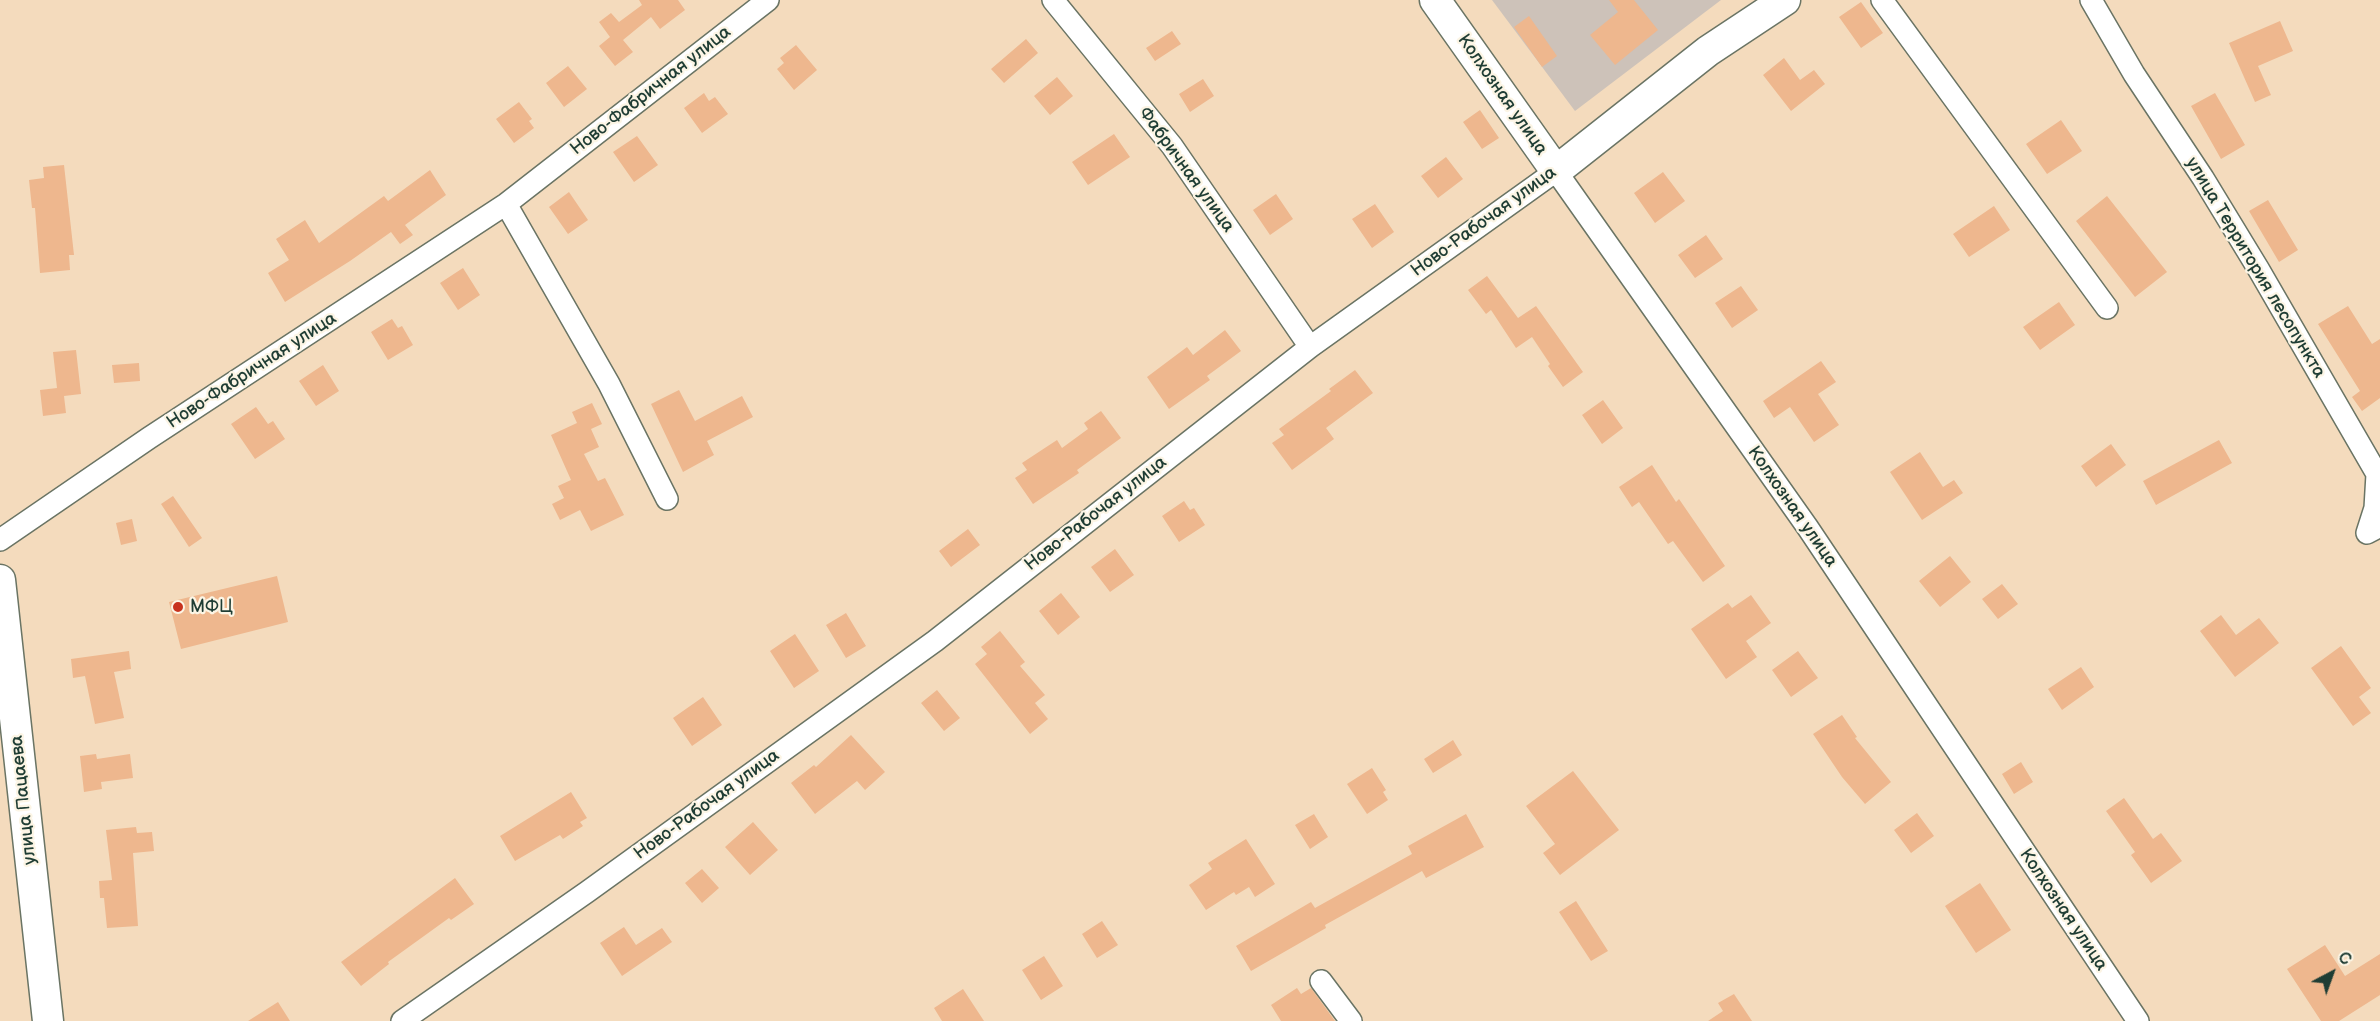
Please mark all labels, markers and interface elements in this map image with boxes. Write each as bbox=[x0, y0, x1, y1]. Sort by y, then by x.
street label: Ново-Фабричная улица bbox=[567, 22, 735, 160]
street label: Колхозная улица bbox=[1452, 30, 1552, 160]
street label: Фабричная улица bbox=[1133, 103, 1239, 237]
street label: улица Территория лесопункта bbox=[2180, 154, 2330, 382]
street label: Ново-Рабочая улица bbox=[1407, 162, 1561, 282]
street label: Ново-Фабричная улица bbox=[163, 308, 341, 434]
street label: Колхозная улица bbox=[1742, 442, 1842, 572]
street label: Ново-Рабочая улица bbox=[1021, 452, 1171, 576]
place label: МФЦ bbox=[190, 596, 233, 618]
marker: МФЦ bbox=[171, 600, 185, 614]
street label: улица Пацаева bbox=[6, 734, 42, 866]
street label: Ново-Рабочая улица bbox=[630, 745, 784, 865]
street label: Колхозная улица bbox=[2014, 845, 2112, 975]
north arrow bbox=[2302, 943, 2362, 1003]
text: С bbox=[2334, 948, 2355, 970]

